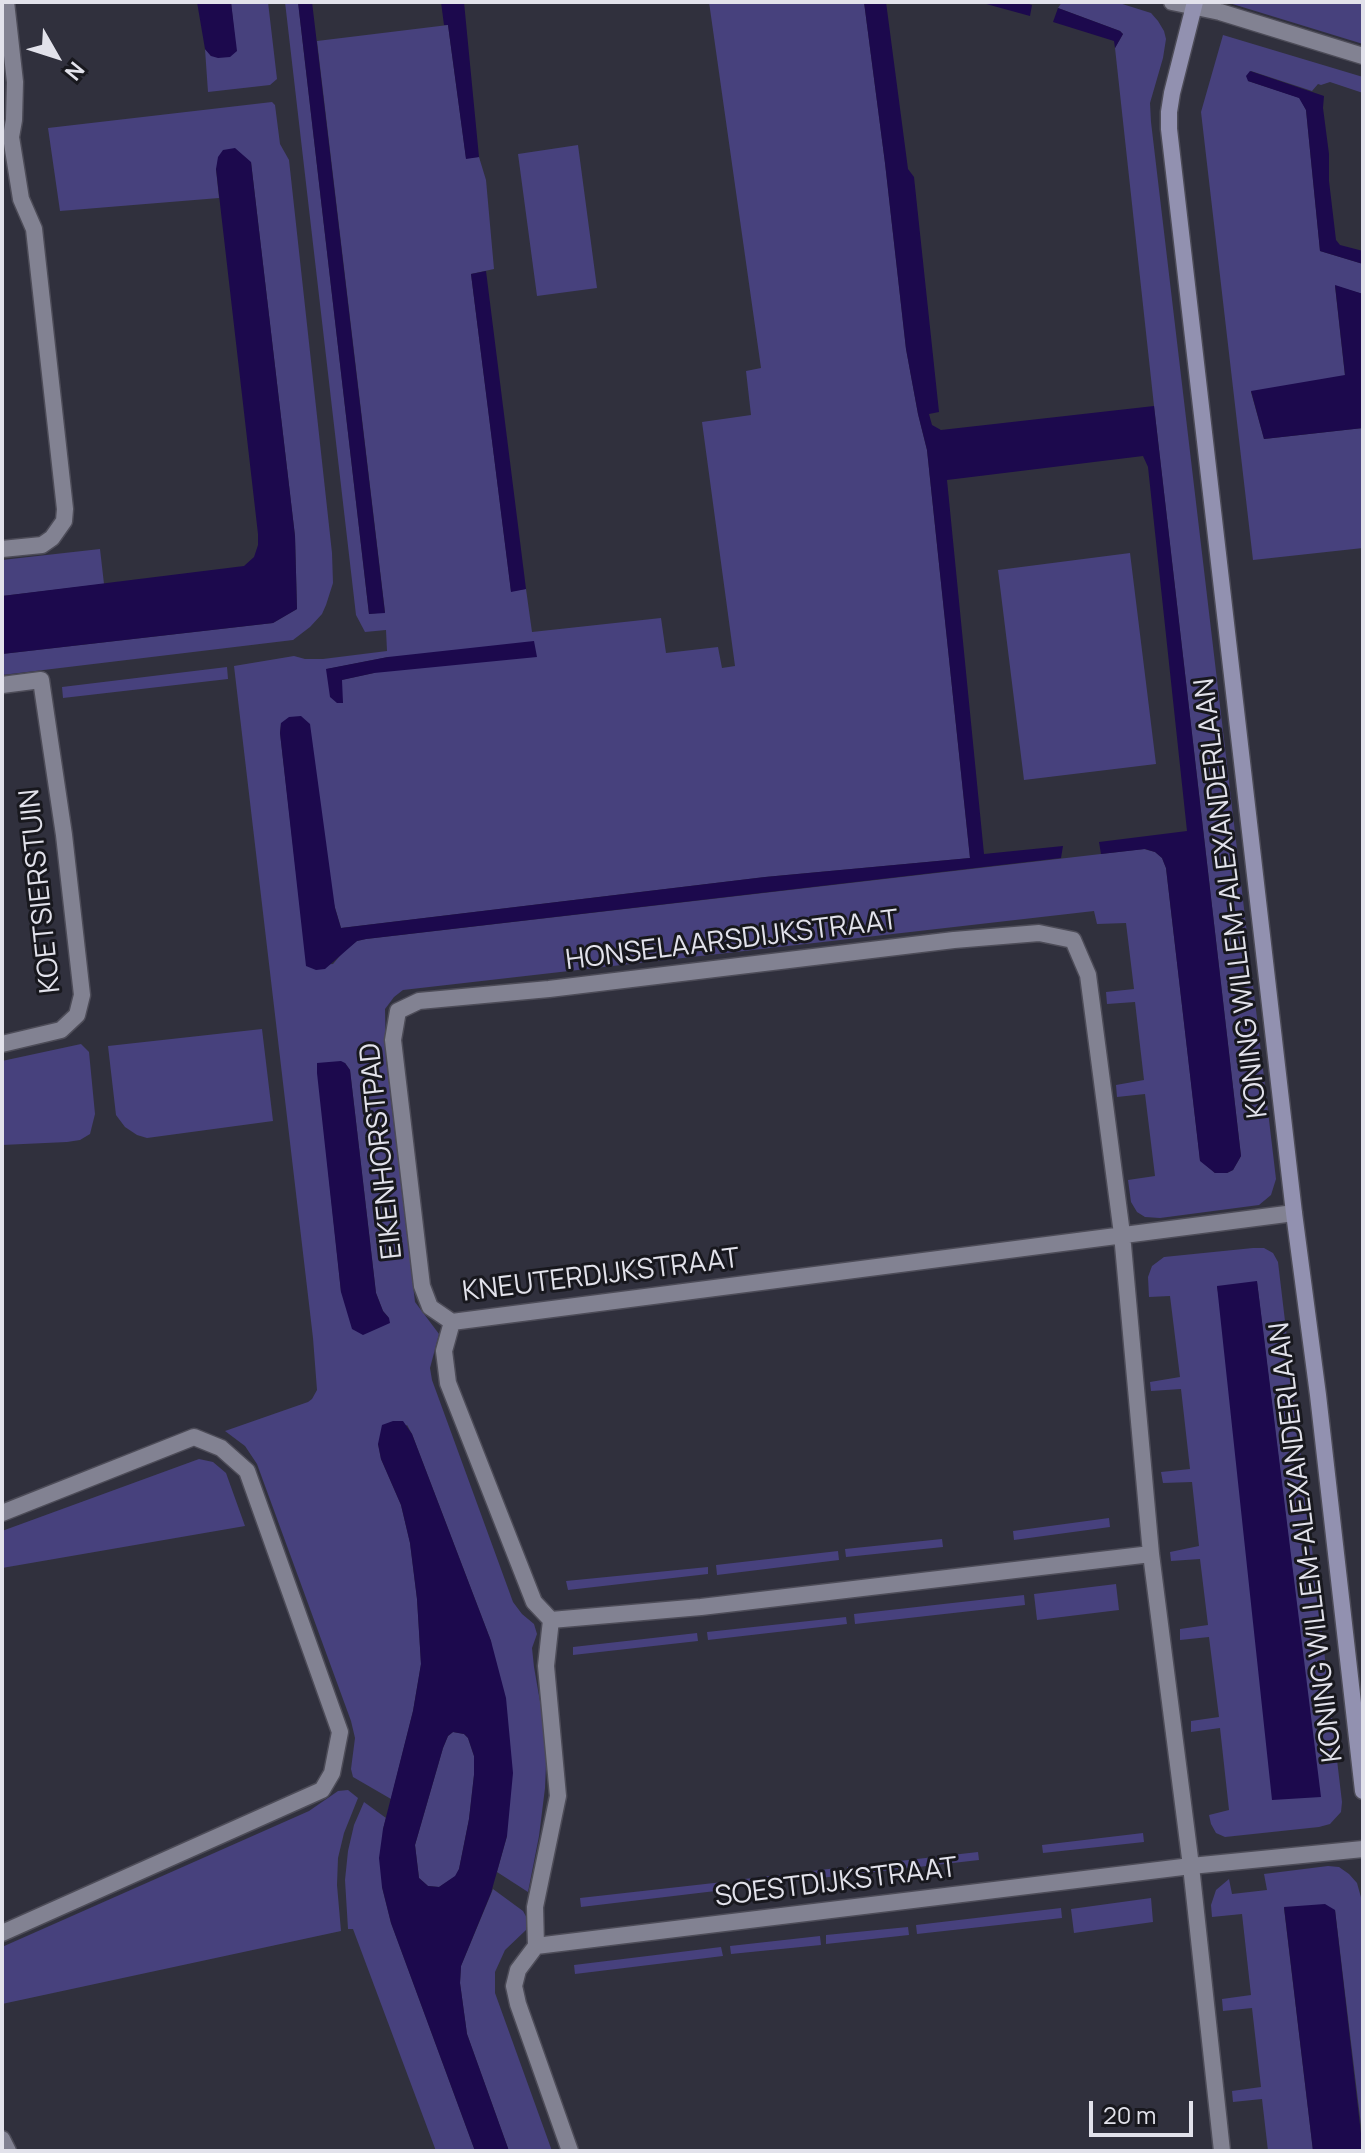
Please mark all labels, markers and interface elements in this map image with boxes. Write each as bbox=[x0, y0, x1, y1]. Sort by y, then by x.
north arrow bbox=[16, 16, 96, 96]
text: N bbox=[58, 56, 91, 87]
street label: KONING WILLEM-ALEXANDERLAAN bbox=[1188, 676, 1276, 1120]
street label: KOETSIERSTUIN bbox=[14, 787, 68, 995]
street label: HONSELAARSDIJKSTRAAT bbox=[564, 904, 900, 978]
street label: EIKENHORSTPAD bbox=[354, 1041, 410, 1261]
street label: KNEUTERDIJKSTRAAT bbox=[461, 1242, 741, 1310]
street label: KONING WILLEM-ALEXANDERLAAN bbox=[1263, 1320, 1351, 1764]
street label: SOESTDIJKSTRAAT bbox=[713, 1851, 959, 1915]
scale bar bbox=[1093, 2085, 1197, 2135]
text: 20 m bbox=[1103, 2098, 1156, 2131]

